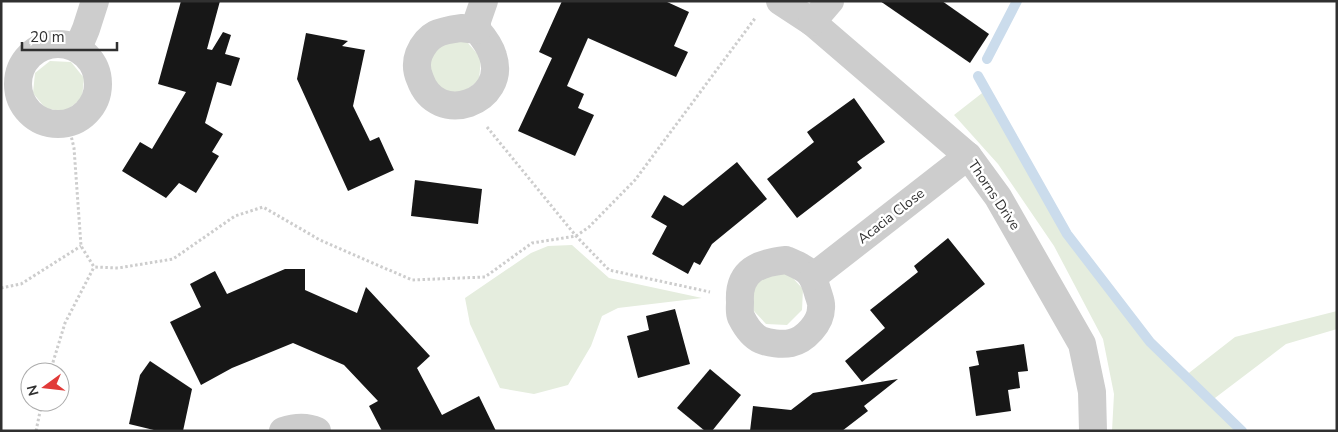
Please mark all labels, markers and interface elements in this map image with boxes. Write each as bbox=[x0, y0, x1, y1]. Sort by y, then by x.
scale bar bbox=[22, 20, 118, 52]
text: 20 m bbox=[30, 27, 65, 47]
street label: Thorns Drive bbox=[964, 156, 1024, 234]
street label: Acacia Close bbox=[854, 184, 928, 248]
north arrow bbox=[20, 362, 70, 412]
text: N bbox=[22, 383, 43, 398]

